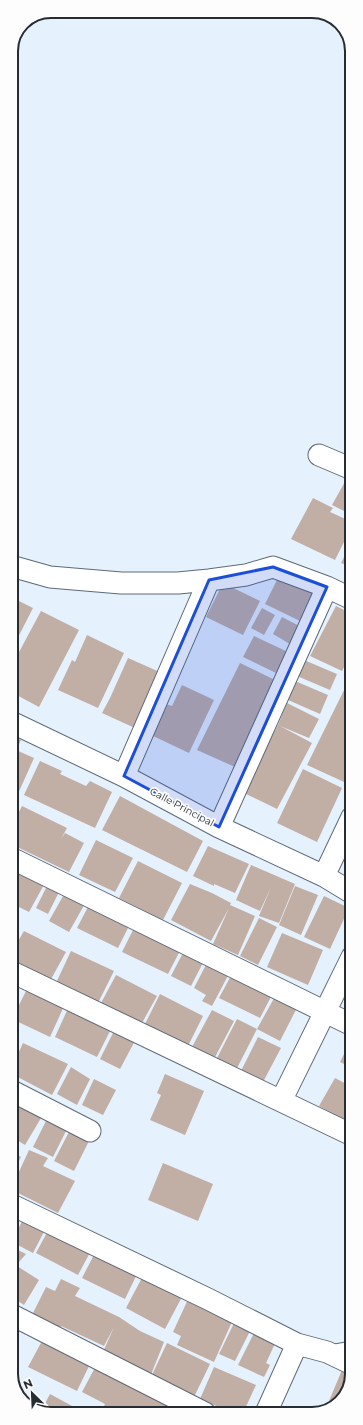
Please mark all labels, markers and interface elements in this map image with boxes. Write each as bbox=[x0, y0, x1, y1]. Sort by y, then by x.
street label: Calle Principal bbox=[148, 785, 216, 829]
north arrow bbox=[12, 1373, 52, 1413]
text: N bbox=[21, 1376, 35, 1392]

